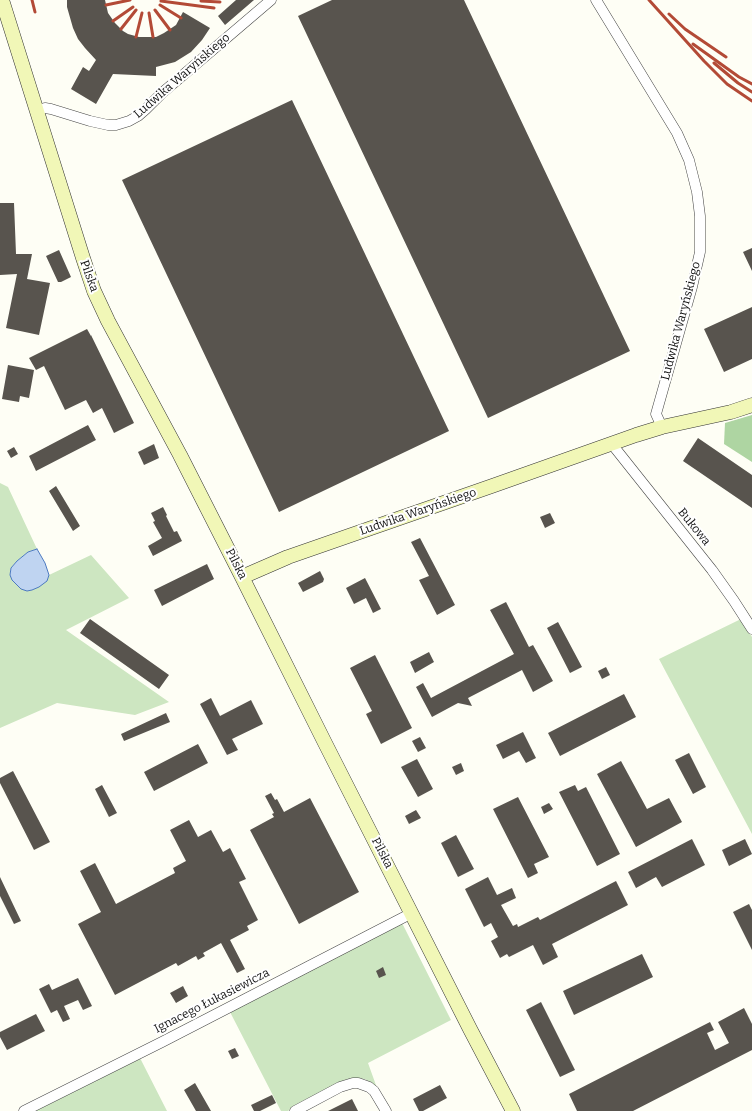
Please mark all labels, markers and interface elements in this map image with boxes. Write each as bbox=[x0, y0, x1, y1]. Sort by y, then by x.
street label: Ludwika Waryńskiego bbox=[131, 30, 233, 122]
street label: Pilska bbox=[77, 258, 101, 294]
street label: Ludwika Waryńskiego bbox=[658, 260, 704, 382]
street label: Ludwika Waryńskiego bbox=[358, 485, 478, 539]
street label: Bukowa bbox=[675, 505, 713, 549]
street label: Pilska bbox=[222, 546, 250, 582]
street label: Pilska bbox=[368, 835, 396, 871]
street label: Ignacego Łukasiewicza bbox=[152, 966, 272, 1036]

